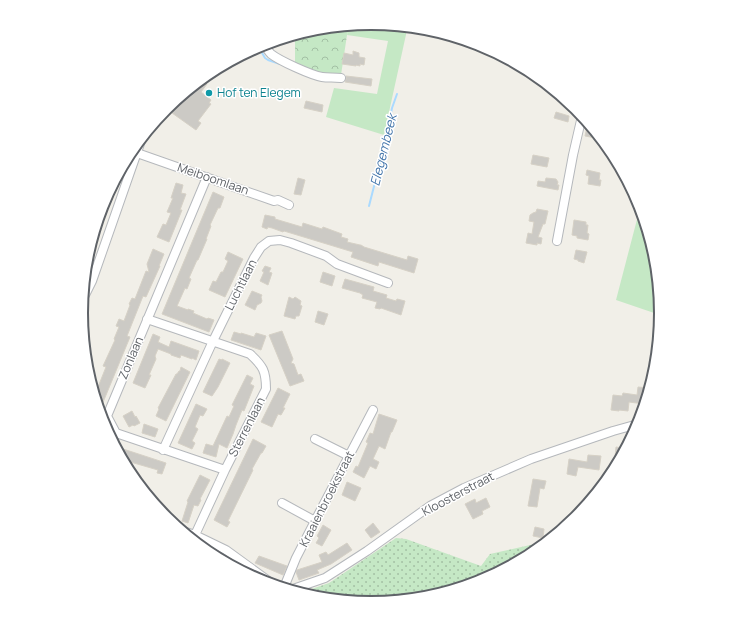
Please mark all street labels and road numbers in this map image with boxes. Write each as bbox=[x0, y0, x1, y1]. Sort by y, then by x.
street label: Meiboomlaan bbox=[175, 158, 251, 199]
street label: Luchtlaan bbox=[220, 256, 261, 313]
street label: Zonlaan bbox=[114, 334, 147, 382]
street label: Sterrenlaan bbox=[224, 394, 269, 459]
street label: Kraaienbroekstraat bbox=[295, 448, 358, 550]
street label: Kloosterstraat bbox=[419, 467, 497, 520]

